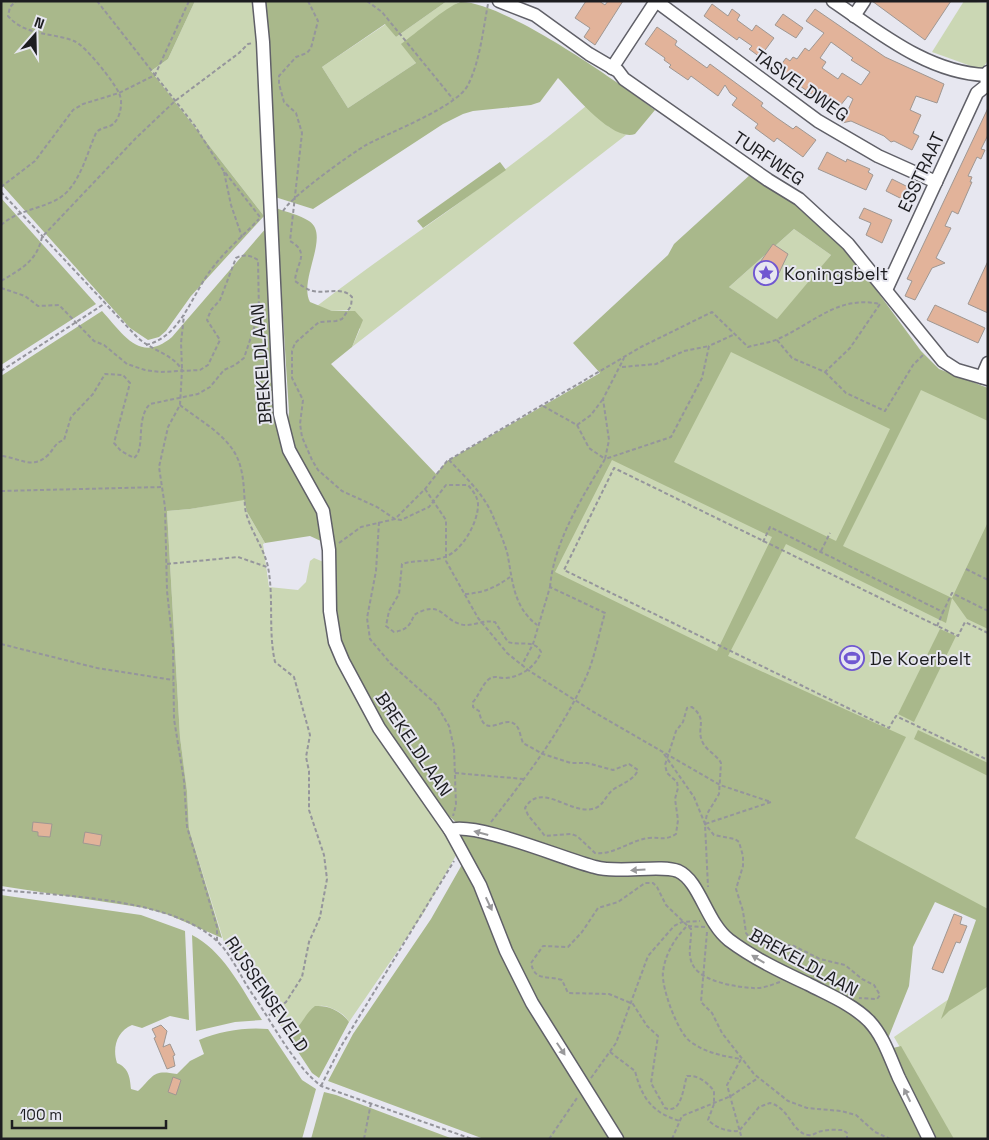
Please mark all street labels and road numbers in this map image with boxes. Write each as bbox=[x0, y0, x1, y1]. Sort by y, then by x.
street label: TASVELDWEG bbox=[749, 43, 853, 127]
street label: TURFWEG bbox=[729, 126, 809, 190]
street label: ESSTRAAT bbox=[893, 128, 950, 216]
street label: BREKELDLAAN bbox=[245, 303, 277, 425]
street label: BREKELDLAAN bbox=[371, 688, 457, 800]
street label: BREKELDLAAN bbox=[746, 923, 862, 1001]
street label: RIJSSENSEVELD bbox=[220, 932, 314, 1056]

